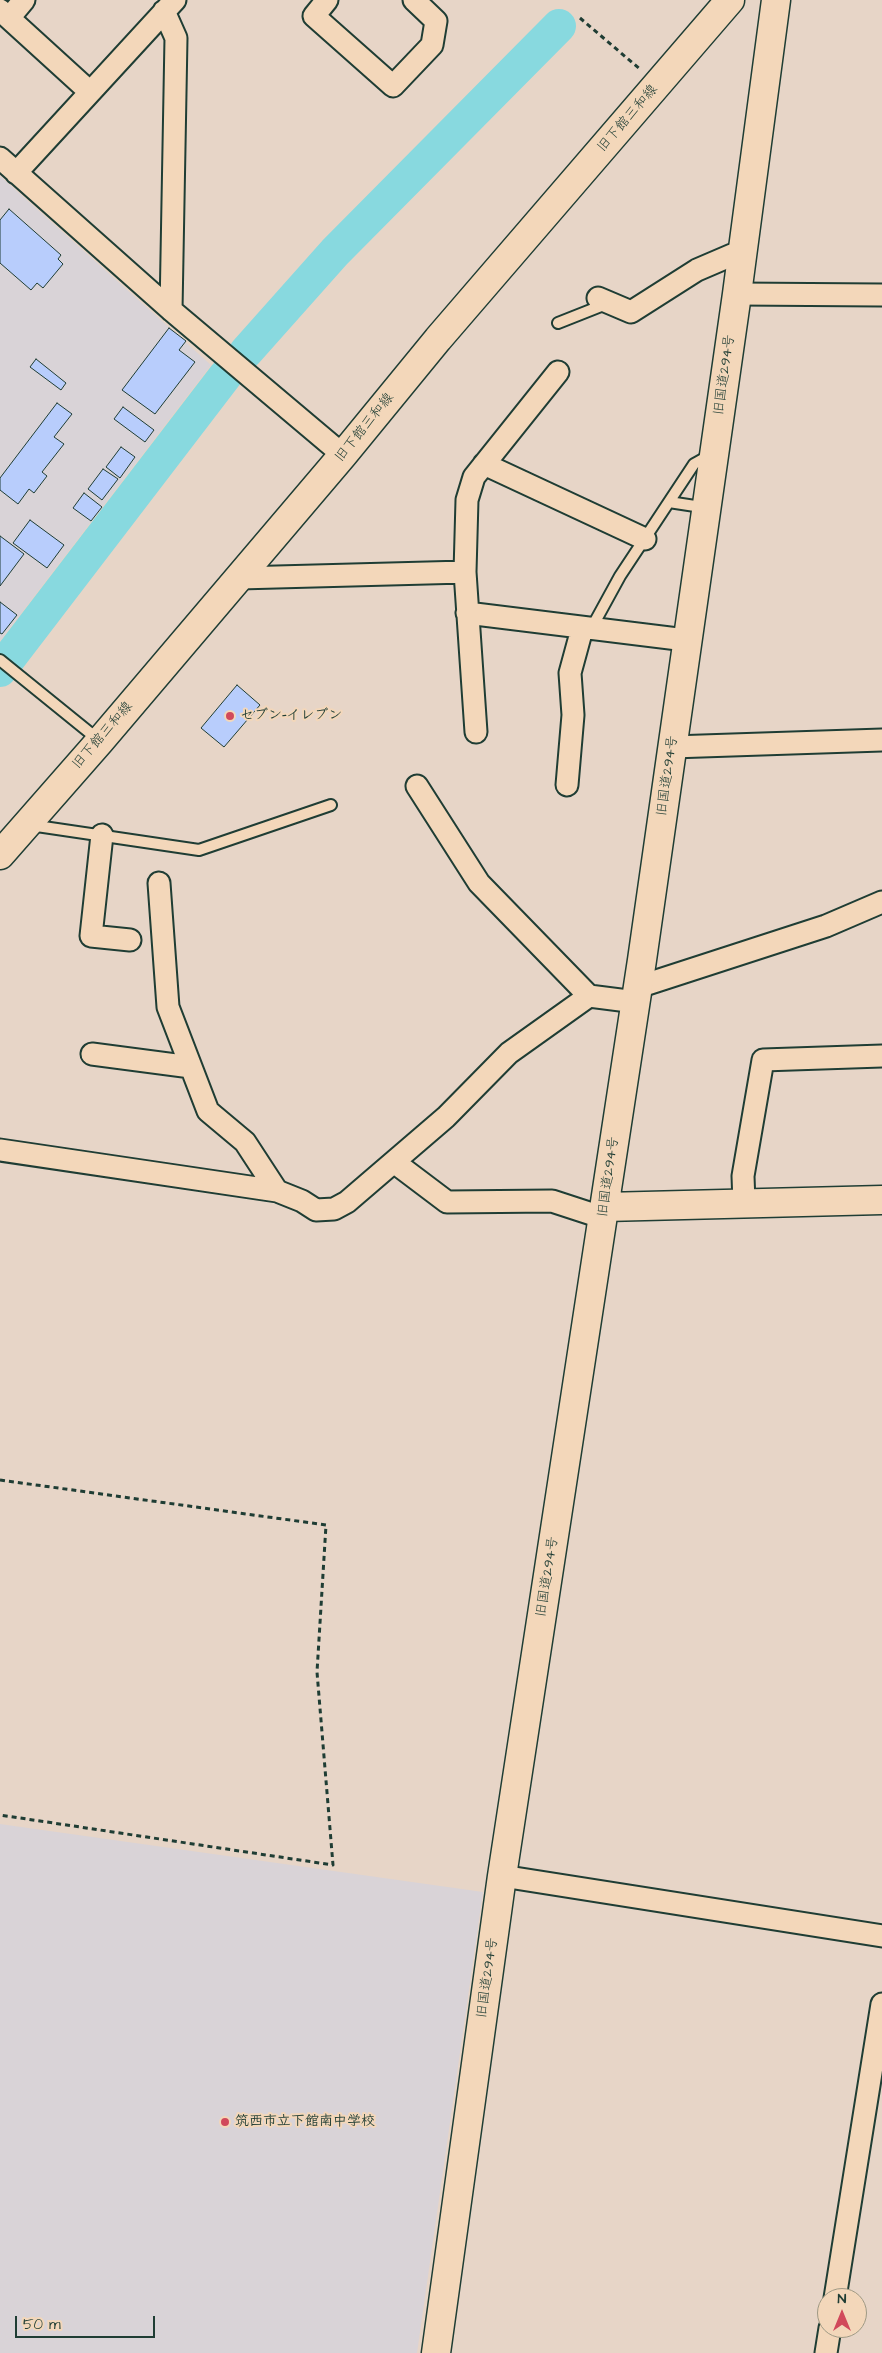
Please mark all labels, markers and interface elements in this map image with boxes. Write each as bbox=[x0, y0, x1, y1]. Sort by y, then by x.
street label: 旧下館三和線 bbox=[594, 82, 662, 156]
street label: 旧国道294号 bbox=[711, 333, 739, 417]
street label: 旧下館三和線 bbox=[332, 390, 398, 466]
street label: 旧下館三和線 bbox=[69, 699, 137, 773]
place label: セブン-イレブン bbox=[240, 708, 342, 724]
marker: セブン-イレブン bbox=[224, 710, 236, 722]
street label: 旧国道294号 bbox=[654, 734, 682, 818]
street label: 旧国道294号 bbox=[595, 1135, 623, 1219]
street label: 旧国道294号 bbox=[533, 1535, 563, 1619]
street label: 旧国道294号 bbox=[474, 1936, 502, 2020]
place label: 筑西市立下館南中学校 bbox=[235, 2114, 375, 2130]
marker: 筑西市立下館南中学校 bbox=[219, 2116, 231, 2128]
north arrow bbox=[817, 2288, 867, 2338]
text: N bbox=[838, 2289, 846, 2309]
scale bar bbox=[18, 2306, 158, 2338]
text: 50 m bbox=[23, 2314, 61, 2335]

